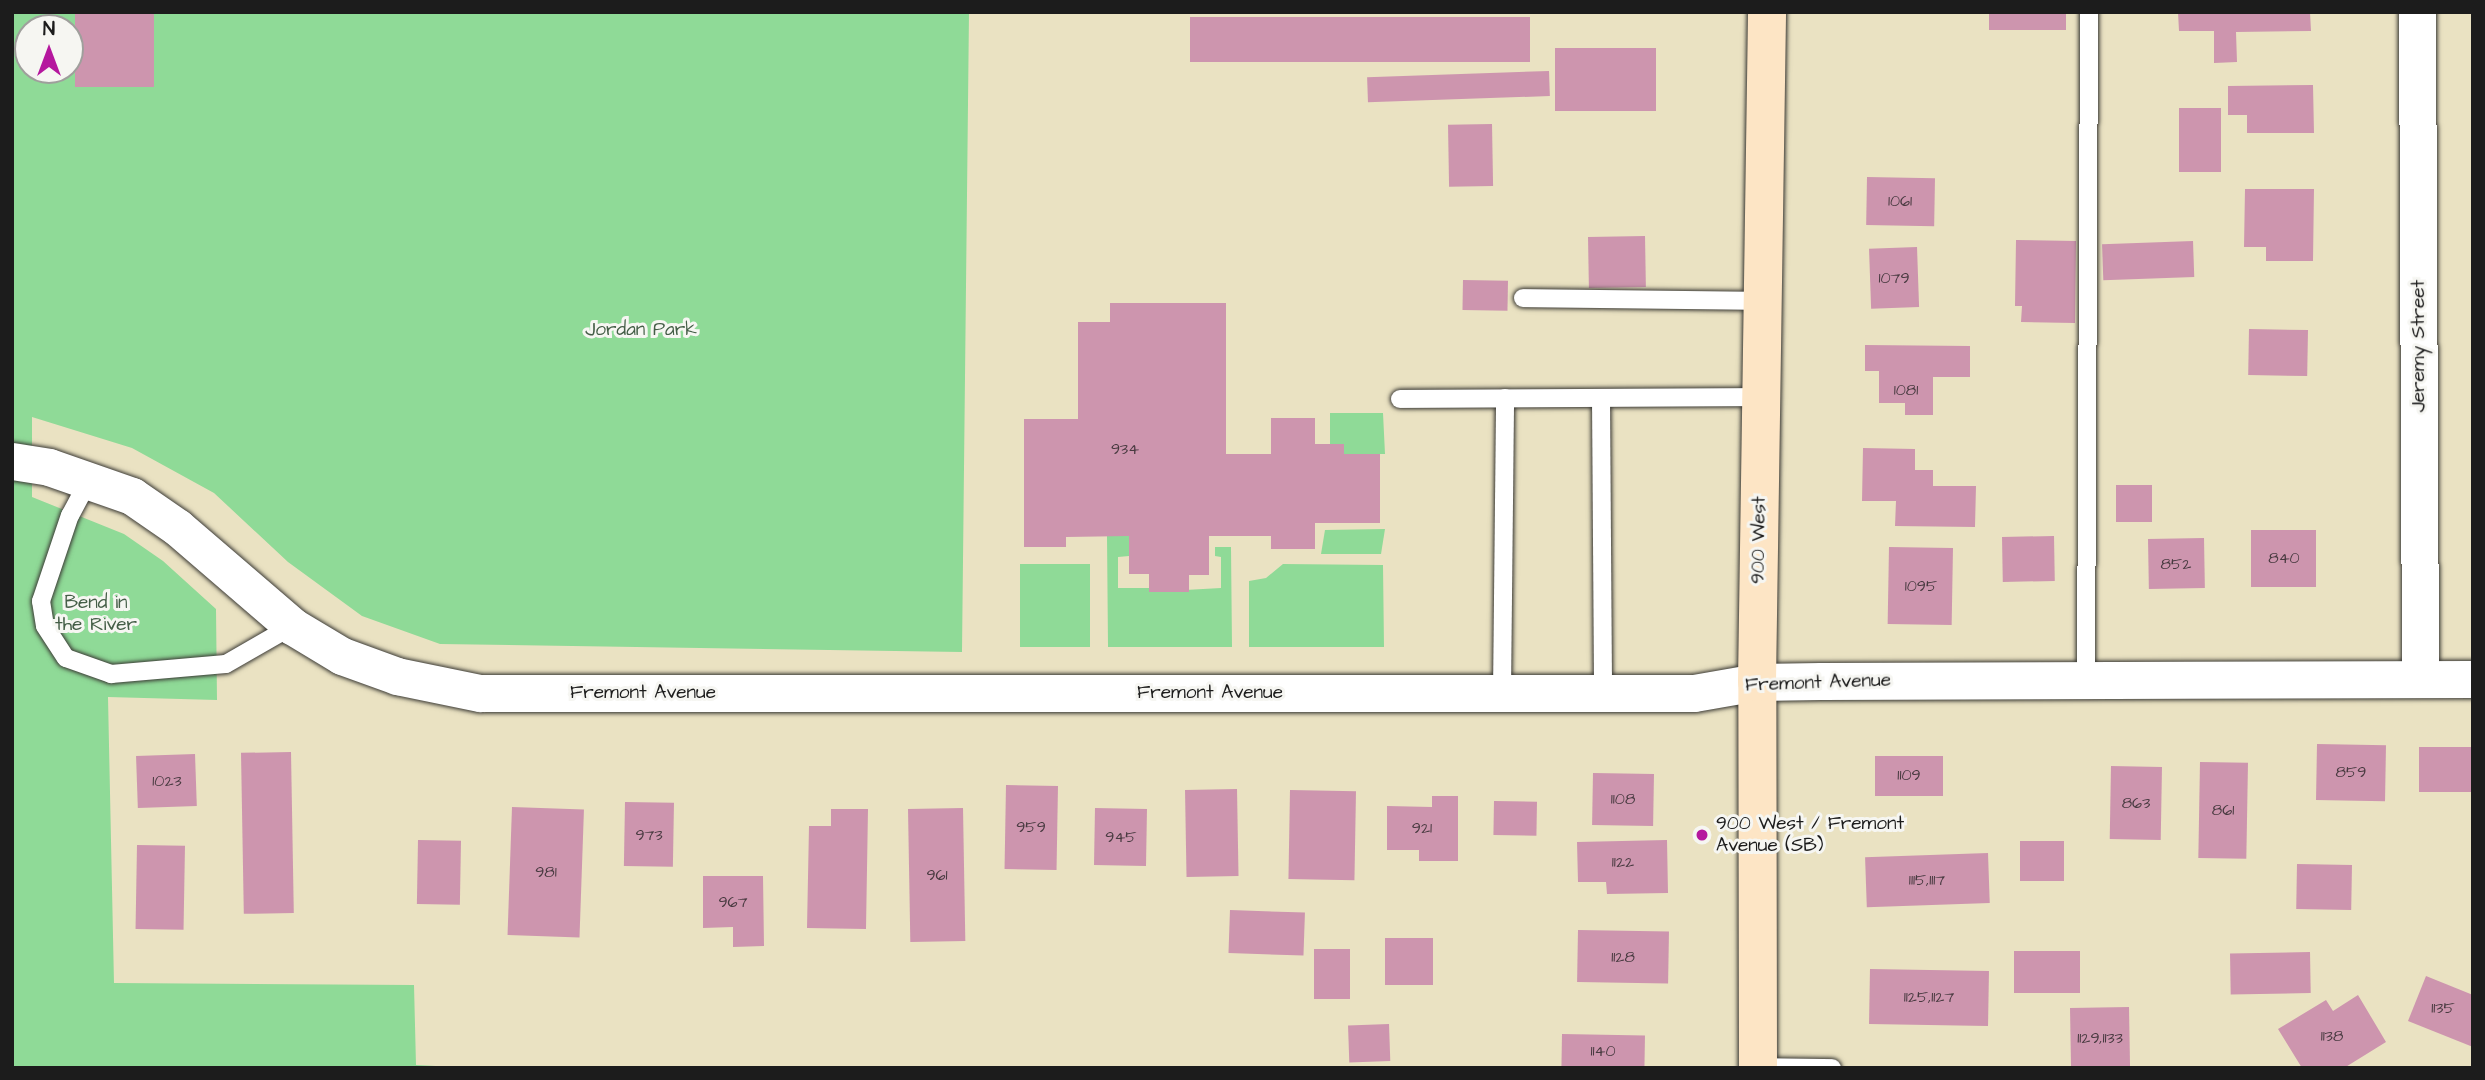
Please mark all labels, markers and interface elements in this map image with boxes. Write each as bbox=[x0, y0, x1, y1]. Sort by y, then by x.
north arrow bbox=[14, 14, 84, 84]
text: N bbox=[43, 16, 55, 43]
house number: 1061 bbox=[1888, 191, 1912, 211]
house number: 1079 bbox=[1878, 268, 1910, 288]
street label: Jeremy Street bbox=[2408, 280, 2430, 412]
park label: Jordan Park bbox=[585, 319, 697, 341]
house number: 1081 bbox=[1894, 380, 1918, 400]
house number: 934 bbox=[1111, 439, 1139, 459]
street label: 900 West bbox=[1747, 496, 1771, 584]
house number: 840 bbox=[2268, 548, 2300, 568]
house number: 852 bbox=[2161, 554, 2191, 574]
house number: 1095 bbox=[1905, 576, 1937, 596]
park label: Bend in the River bbox=[55, 592, 137, 636]
street label: Fremont Avenue bbox=[1745, 669, 1891, 697]
street label: Fremont Avenue bbox=[570, 682, 716, 704]
street label: Fremont Avenue bbox=[1137, 682, 1283, 704]
house number: 859 bbox=[2336, 762, 2366, 782]
house number: 1109 bbox=[1897, 765, 1921, 785]
house number: 1023 bbox=[152, 771, 182, 791]
house number: 1108 bbox=[1611, 789, 1635, 809]
house number: 863 bbox=[2122, 793, 2150, 813]
house number: 861 bbox=[2212, 800, 2234, 820]
place label: 900 West / Fremont Avenue (SB) bbox=[1716, 813, 1904, 857]
house number: 959 bbox=[1016, 817, 1046, 837]
house number: 921 bbox=[1412, 818, 1432, 838]
house number: 973 bbox=[635, 825, 663, 845]
house number: 945 bbox=[1105, 827, 1137, 847]
marker: 900 West / Fremont Avenue (SB) bbox=[1694, 827, 1710, 843]
house number: 1122 bbox=[1612, 852, 1634, 872]
house number: 981 bbox=[535, 862, 557, 882]
house number: 961 bbox=[926, 865, 948, 885]
house number: 1115,1117 bbox=[1909, 870, 1945, 890]
house number: 967 bbox=[719, 892, 747, 912]
house number: 1128 bbox=[1611, 947, 1635, 967]
house number: 1125,1127 bbox=[1904, 987, 1954, 1007]
house number: 1135 bbox=[2431, 998, 2455, 1018]
house number: 1138 bbox=[2321, 1026, 2343, 1046]
house number: 1129,1133 bbox=[2077, 1028, 2123, 1048]
house number: 1140 bbox=[1590, 1041, 1616, 1061]

